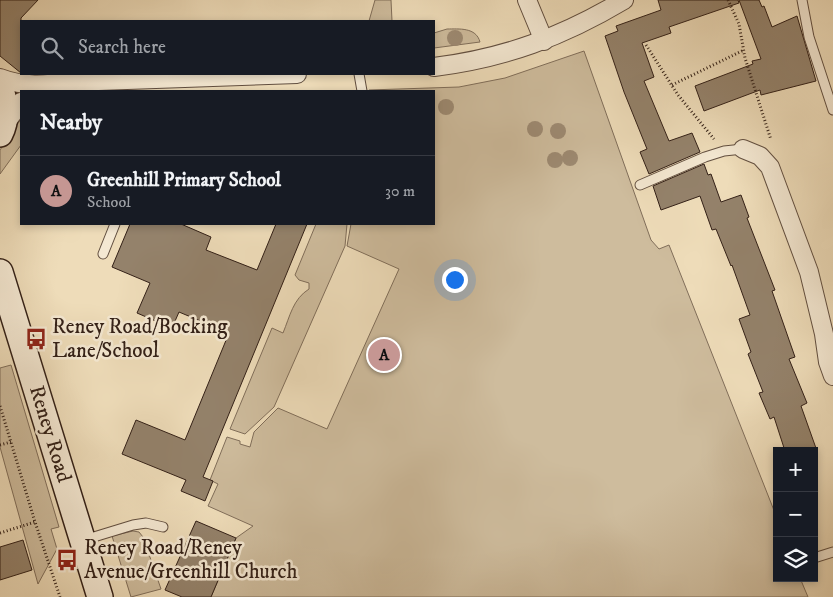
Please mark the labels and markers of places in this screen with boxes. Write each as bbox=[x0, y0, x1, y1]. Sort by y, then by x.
place label: Reney Road/Bocking Lane/School bbox=[52, 314, 228, 364]
bus stop icon: Reney Road/Bocking Lane/School bbox=[23, 326, 49, 352]
pin: A bbox=[368, 336, 400, 374]
place label: Reney Road/Reney Avenue/Greenhill Church bbox=[84, 535, 297, 585]
bus stop icon: Reney Road/Reney Avenue/Greenhill Church bbox=[54, 547, 80, 573]

